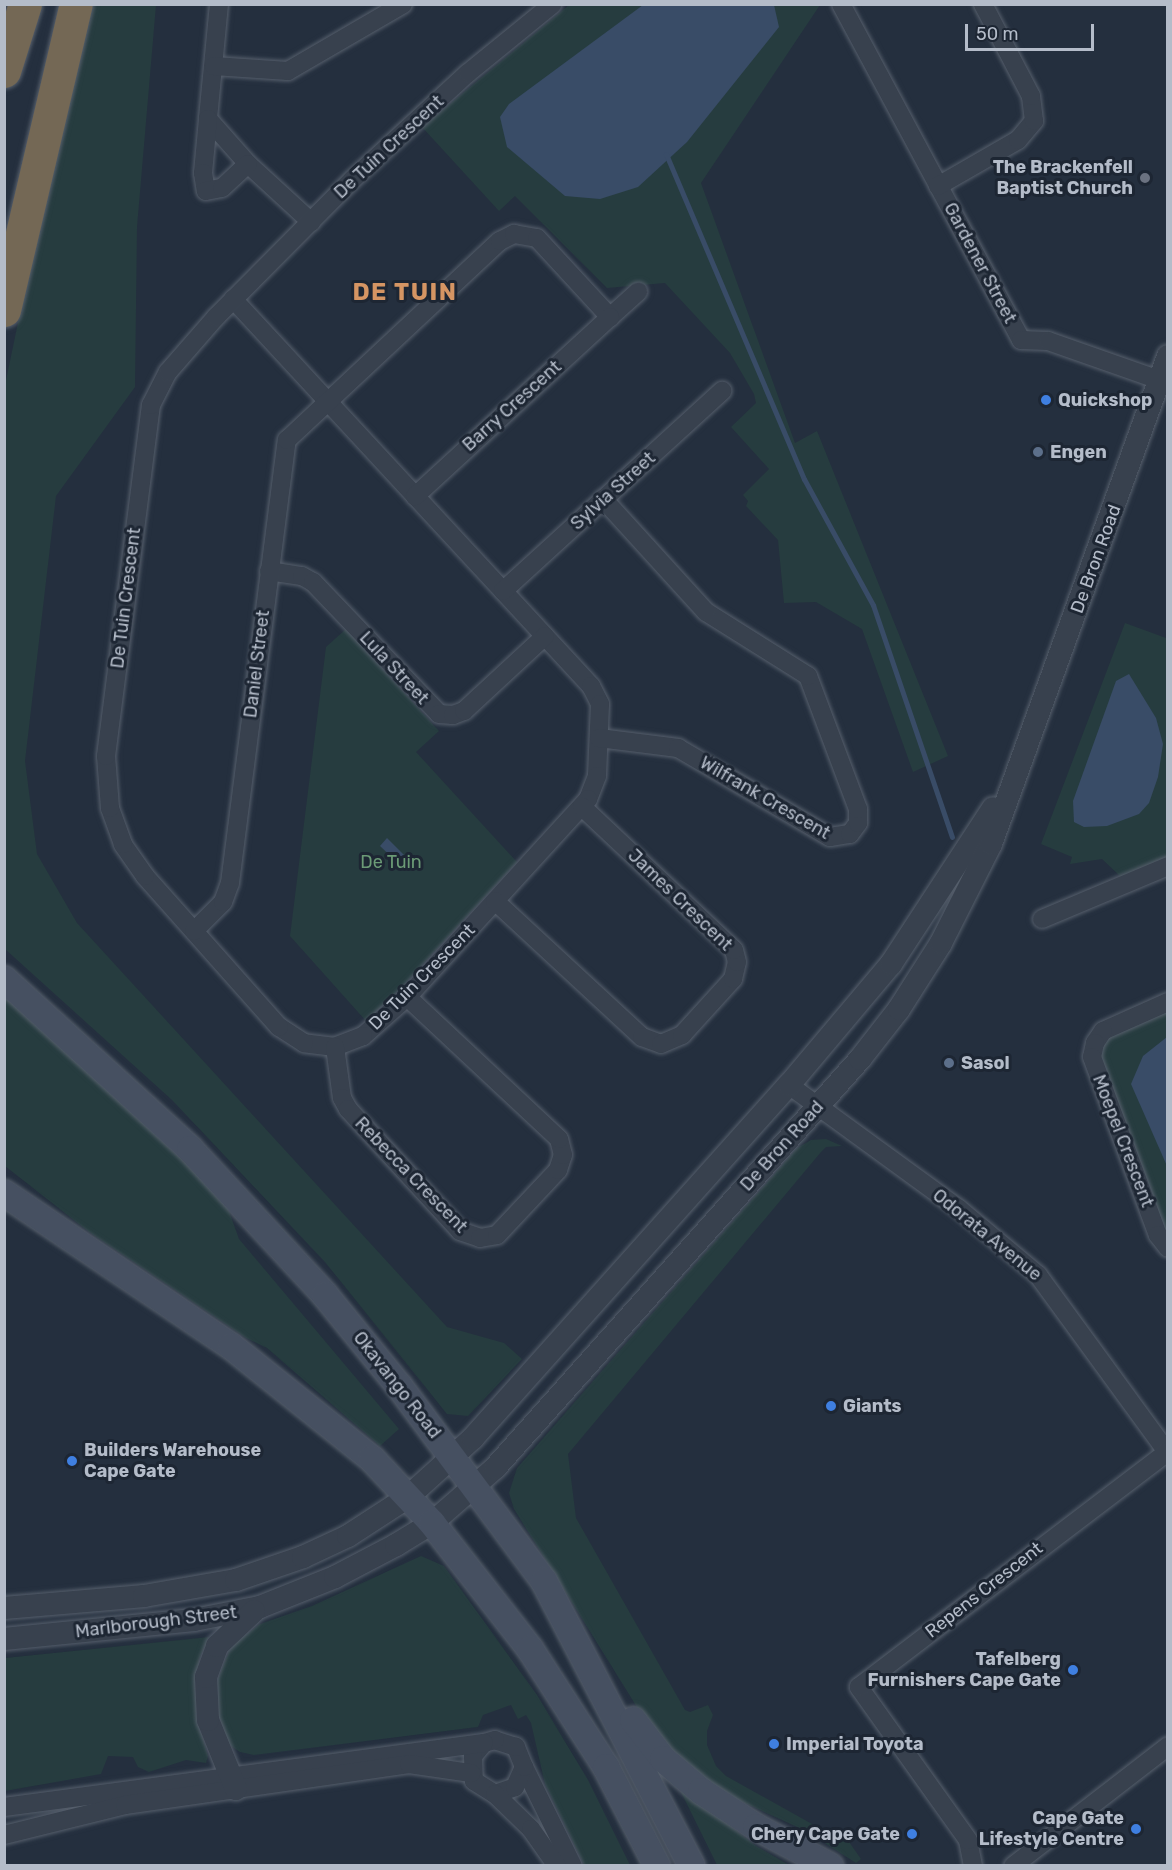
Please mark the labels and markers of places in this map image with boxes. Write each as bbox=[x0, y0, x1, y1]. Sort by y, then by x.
place label: The Brackenfell Baptist Church bbox=[993, 157, 1133, 200]
marker: The Brackenfell Baptist Church bbox=[1138, 171, 1152, 185]
place label: Quickshop bbox=[1058, 389, 1152, 411]
marker: Quickshop bbox=[1039, 393, 1053, 407]
place label: Engen bbox=[1050, 441, 1107, 463]
marker: Engen bbox=[1031, 445, 1045, 459]
place label: Sasol bbox=[961, 1052, 1010, 1074]
marker: Sasol bbox=[942, 1056, 956, 1070]
place label: Giants bbox=[843, 1395, 902, 1417]
marker: Giants bbox=[824, 1399, 838, 1413]
place label: Builders Warehouse Cape Gate bbox=[84, 1440, 261, 1482]
marker: Builders Warehouse Cape Gate bbox=[65, 1454, 79, 1468]
place label: Tafelberg Furnishers Cape Gate bbox=[867, 1649, 1061, 1692]
marker: Tafelberg Furnishers Cape Gate bbox=[1066, 1663, 1080, 1677]
place label: Imperial Toyota bbox=[786, 1733, 924, 1755]
marker: Imperial Toyota bbox=[767, 1737, 781, 1751]
place label: Cape Gate Lifestyle Centre bbox=[979, 1808, 1124, 1850]
marker: Cape Gate Lifestyle Centre bbox=[1129, 1822, 1143, 1836]
place label: Chery Cape Gate bbox=[750, 1823, 900, 1845]
marker: Chery Cape Gate bbox=[905, 1827, 919, 1841]

